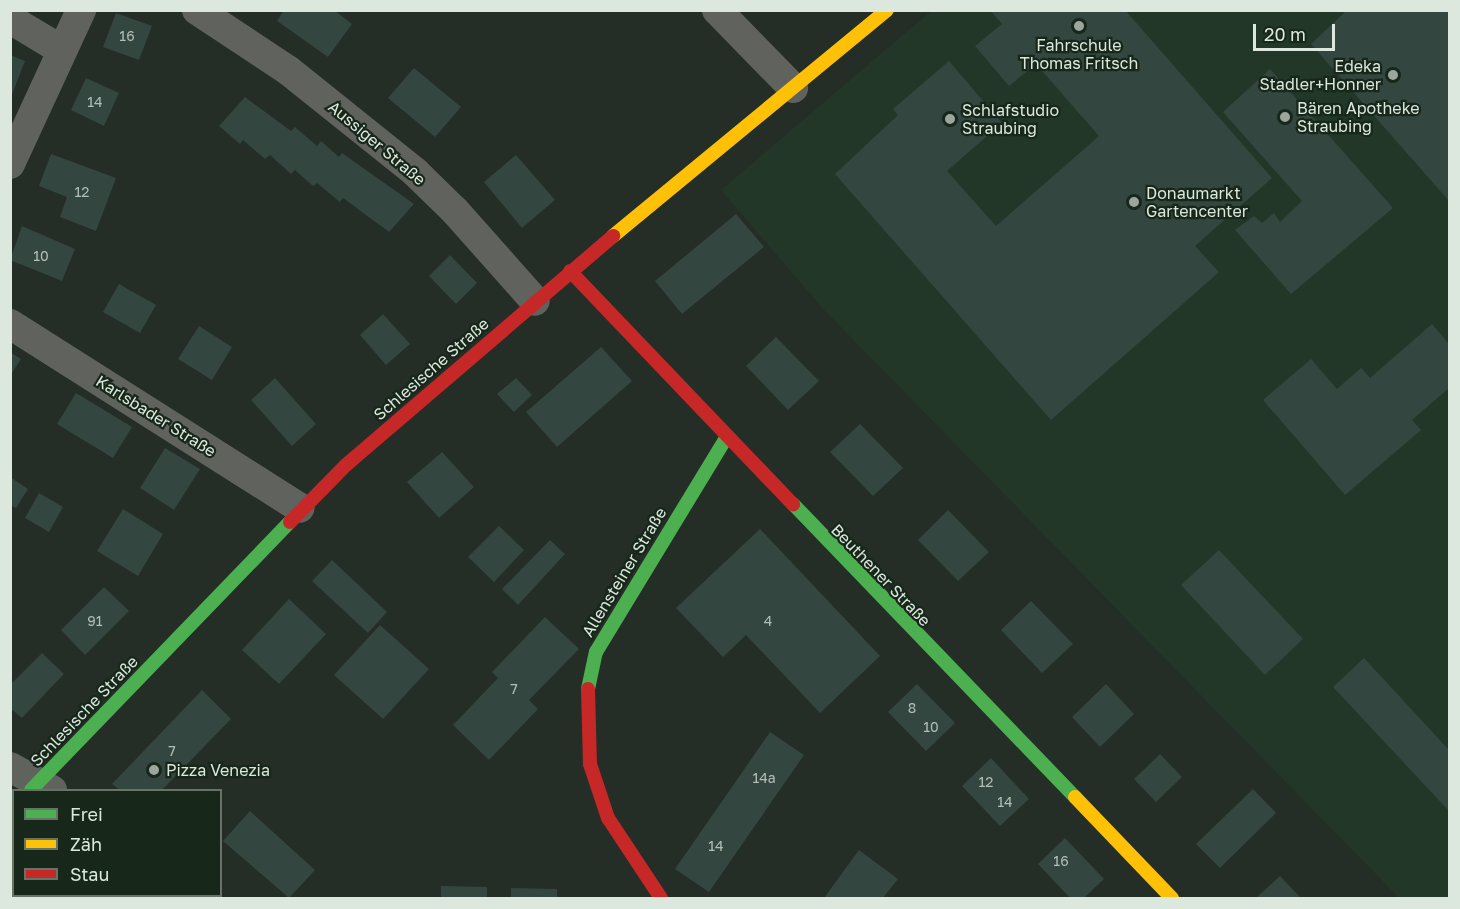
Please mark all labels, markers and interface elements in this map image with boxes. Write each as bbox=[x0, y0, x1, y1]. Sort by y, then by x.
scale bar bbox=[1256, 12, 1338, 50]
marker: Fahrschule Thomas Fritsch bbox=[1072, 19, 1086, 33]
text: 20 m bbox=[1264, 23, 1306, 45]
house number: 16 bbox=[119, 28, 135, 44]
place label: Fahrschule Thomas Fritsch bbox=[1020, 35, 1138, 73]
place label: Edeka Stadler+Honner bbox=[1260, 56, 1381, 94]
marker: Edeka Stadler+Honner bbox=[1386, 68, 1400, 82]
house number: 14 bbox=[87, 94, 103, 110]
street label: Aussiger Straße bbox=[325, 97, 429, 189]
place label: Bären Apotheke Straubing bbox=[1297, 98, 1420, 136]
place label: Schlafstudio Straubing bbox=[962, 100, 1059, 138]
marker: Bären Apotheke Straubing bbox=[1278, 110, 1292, 124]
marker: Schlafstudio Straubing bbox=[943, 112, 957, 126]
place label: Donaumarkt Gartencenter bbox=[1146, 183, 1248, 221]
house number: 12 bbox=[75, 184, 89, 200]
marker: Donaumarkt Gartencenter bbox=[1127, 195, 1141, 209]
house number: 10 bbox=[33, 248, 49, 264]
street label: Schlesische Straße bbox=[370, 314, 492, 424]
street label: Karlsbader Straße bbox=[92, 371, 220, 461]
street label: Allensteiner Straße bbox=[578, 504, 670, 640]
street label: Beuthener Straße bbox=[827, 520, 935, 630]
house number: 91 bbox=[87, 613, 103, 629]
house number: 4 bbox=[764, 613, 772, 629]
street label: Schlesische Straße bbox=[26, 652, 142, 770]
house number: 7 bbox=[510, 681, 518, 697]
house number: 8 bbox=[908, 700, 916, 716]
house number: 10 bbox=[923, 719, 939, 735]
house number: 7 bbox=[168, 743, 176, 759]
place label: Pizza Venezia bbox=[166, 760, 270, 780]
marker: Pizza Venezia bbox=[147, 763, 161, 777]
house number: 14a bbox=[752, 770, 776, 786]
house number: 12 bbox=[979, 774, 993, 790]
legend bbox=[12, 789, 222, 897]
house number: 14 bbox=[997, 794, 1013, 810]
text: Frei bbox=[70, 803, 103, 825]
text: Zäh bbox=[70, 833, 102, 855]
house number: 14 bbox=[708, 838, 724, 854]
house number: 16 bbox=[1053, 853, 1069, 869]
text: Stau bbox=[70, 863, 109, 885]

